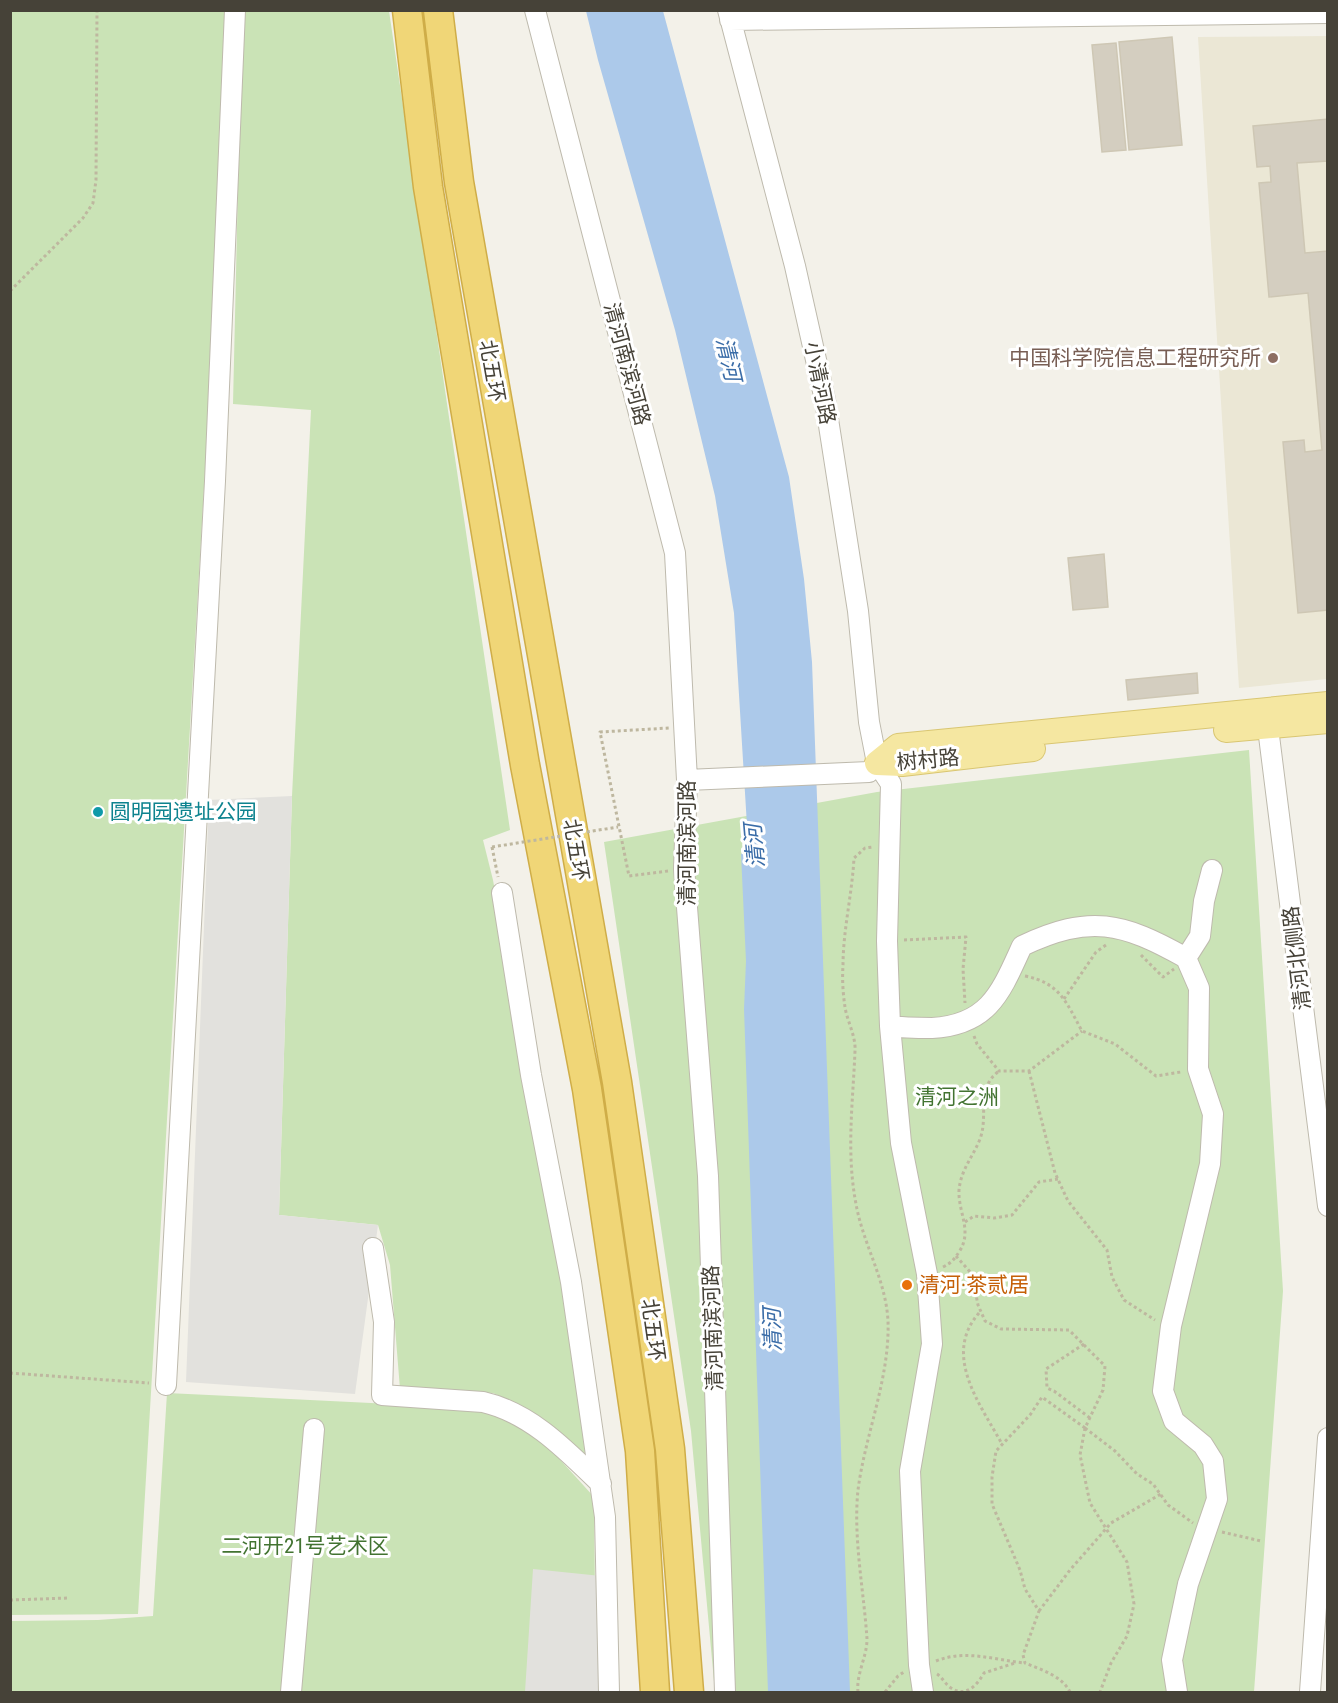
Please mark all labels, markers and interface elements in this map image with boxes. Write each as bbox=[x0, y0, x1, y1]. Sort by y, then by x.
street label: 清河南滨河路 bbox=[599, 300, 655, 428]
water label: 清河 bbox=[711, 335, 747, 387]
street label: 北五环 bbox=[475, 338, 509, 404]
street label: 小清河路 bbox=[800, 339, 840, 427]
place label: 中国科学院信息工程研究所 bbox=[1009, 346, 1261, 370]
marker: 中国科学院信息工程研究所 bbox=[1266, 351, 1280, 365]
street label: 树村路 bbox=[896, 745, 960, 775]
street label: 清河南滨河路 bbox=[675, 780, 699, 906]
place label: 圆明园遗址公园 bbox=[110, 800, 257, 824]
marker: 圆明园遗址公园 bbox=[91, 805, 105, 819]
street label: 北五环 bbox=[559, 817, 593, 883]
water label: 清河 bbox=[740, 819, 769, 869]
street label: 清河北侧路 bbox=[1279, 904, 1315, 1012]
park label: 清河之洲 bbox=[915, 1085, 999, 1109]
street label: 清河南滨河路 bbox=[699, 1265, 727, 1391]
place label: 清河·茶贰居 bbox=[919, 1273, 1029, 1297]
marker: 清河·茶贰居 bbox=[900, 1278, 914, 1292]
street label: 北五环 bbox=[637, 1297, 669, 1363]
water label: 清河 bbox=[759, 1304, 786, 1352]
park label: 二河开21号艺术区 bbox=[221, 1534, 389, 1558]

